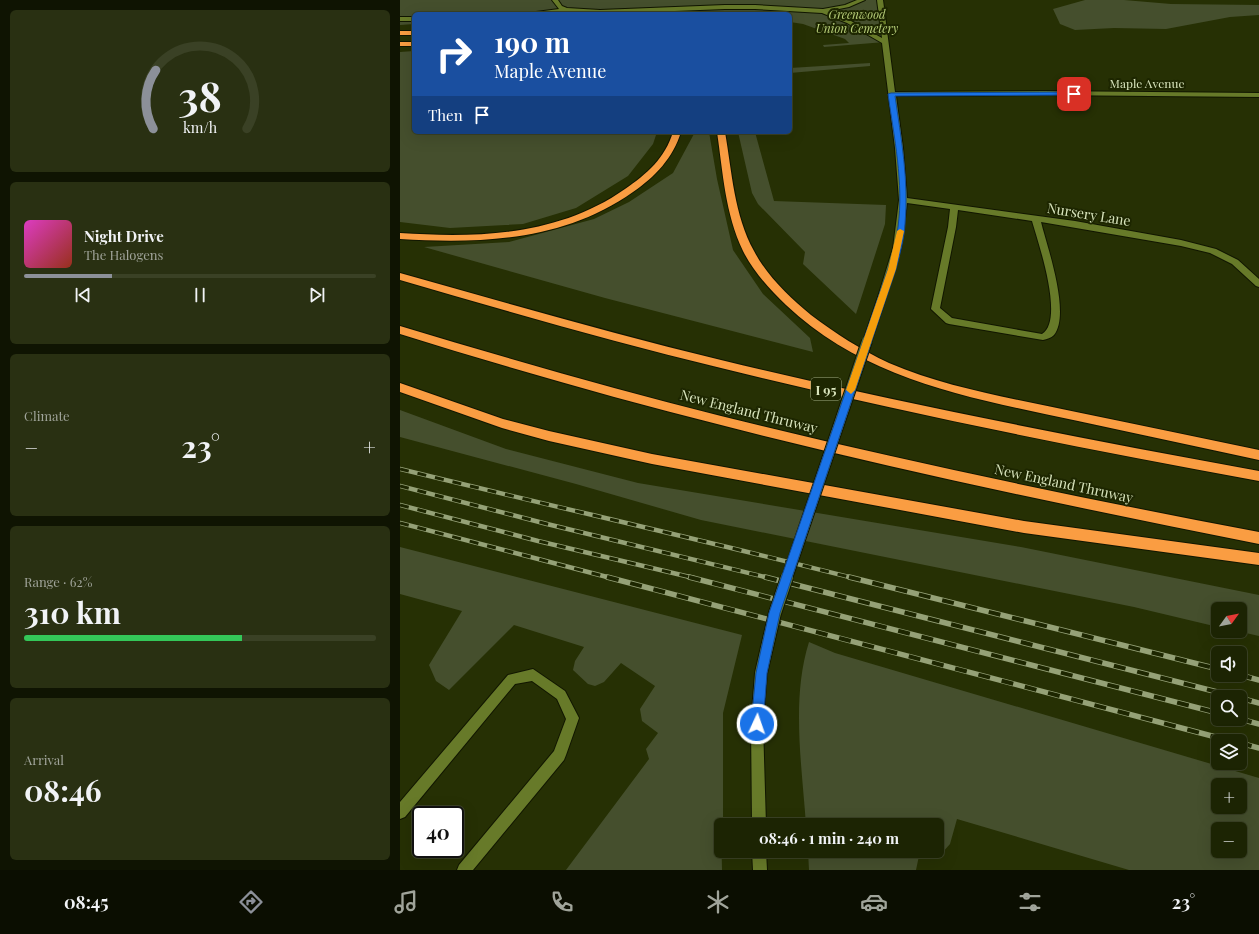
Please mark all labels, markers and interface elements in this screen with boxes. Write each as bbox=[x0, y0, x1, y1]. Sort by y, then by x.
park label: Greenwood Union Cemetery bbox=[816, 6, 899, 36]
text: 190 m bbox=[494, 23, 570, 60]
icon: right bbox=[428, 28, 480, 80]
text: Maple Avenue bbox=[494, 59, 606, 83]
text: 38 bbox=[178, 67, 222, 122]
street label: Maple Avenue bbox=[1110, 75, 1184, 91]
pin bbox=[1057, 77, 1091, 111]
icon: arrive bbox=[1063, 83, 1085, 105]
icon: arrive bbox=[471, 104, 493, 126]
text: Then bbox=[428, 105, 463, 125]
text: km/h bbox=[183, 118, 218, 137]
street label: Nursery Lane bbox=[1046, 198, 1132, 230]
text: Night Drive bbox=[84, 226, 164, 246]
text: The Halogens bbox=[84, 246, 163, 263]
icon: previous bbox=[72, 284, 94, 306]
icon: pause bbox=[189, 284, 211, 306]
icon: next bbox=[306, 284, 328, 306]
road number: I 95 bbox=[811, 378, 841, 400]
street label: New England Thruway bbox=[678, 385, 820, 437]
text: Climate bbox=[24, 407, 70, 424]
text: 23° bbox=[181, 426, 220, 466]
text: − bbox=[24, 432, 38, 462]
text: + bbox=[363, 432, 376, 462]
street label: New England Thruway bbox=[993, 459, 1135, 507]
text: Range · 62% bbox=[24, 573, 92, 590]
text: 310 km bbox=[24, 592, 121, 632]
north arrow bbox=[1211, 602, 1247, 638]
map controls bbox=[1211, 602, 1247, 858]
button: sound bbox=[1211, 646, 1247, 682]
button: search bbox=[1211, 690, 1247, 726]
position arrow bbox=[736, 703, 778, 745]
button: layers bbox=[1211, 734, 1247, 770]
text: Arrival bbox=[24, 751, 64, 768]
text: 08:46 bbox=[24, 770, 102, 810]
button: + bbox=[1211, 778, 1247, 814]
speed limit sign: 40 bbox=[412, 806, 464, 858]
button: − bbox=[1211, 822, 1247, 858]
text: 08:46 · 1 min · 240 m bbox=[759, 828, 899, 848]
icon: directions bbox=[237, 888, 265, 916]
icon: music bbox=[392, 888, 420, 916]
icon: phone bbox=[548, 888, 576, 916]
icon: climate bbox=[704, 888, 732, 916]
icon: car bbox=[860, 888, 888, 916]
icon: filters bbox=[1016, 888, 1044, 916]
text: 08:45 bbox=[64, 890, 109, 914]
text: 23° bbox=[1172, 890, 1195, 914]

